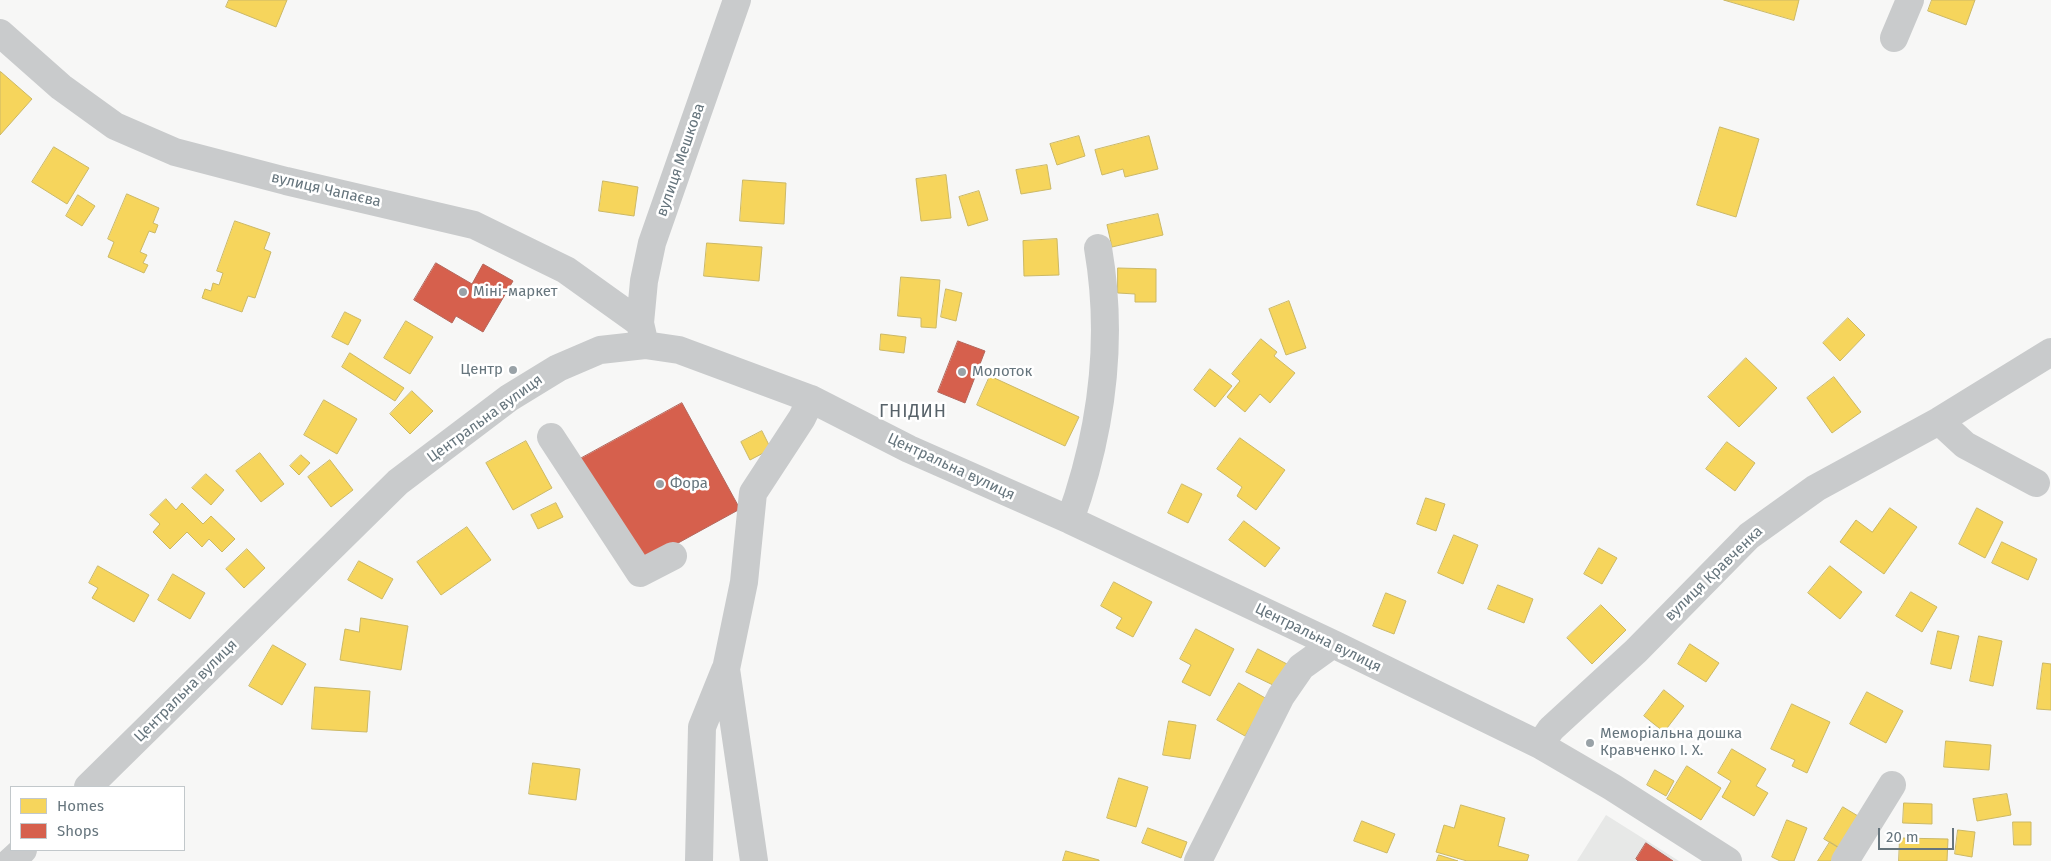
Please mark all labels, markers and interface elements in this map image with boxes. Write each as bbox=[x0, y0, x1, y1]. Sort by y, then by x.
street label: вулиця Мешкова bbox=[653, 101, 709, 219]
street label: вулиця Чапаєва bbox=[269, 169, 383, 211]
place label: Міні-маркет bbox=[473, 283, 557, 301]
marker: Міні-маркет bbox=[457, 286, 469, 298]
place label: Центр bbox=[460, 361, 503, 379]
place label: Молоток bbox=[972, 363, 1032, 381]
marker: Центр bbox=[507, 364, 519, 376]
marker: Молоток bbox=[956, 366, 968, 378]
street label: Центральна вулиця bbox=[424, 371, 546, 467]
district label: ГНІДИН bbox=[878, 401, 948, 423]
street label: Центральна вулиця bbox=[885, 430, 1017, 504]
place label: Фора bbox=[670, 475, 708, 493]
marker: Фора bbox=[654, 478, 666, 490]
street label: вулиця Кравченка bbox=[1661, 523, 1767, 625]
street label: Центральна вулиця bbox=[1252, 600, 1384, 676]
street label: Центральна вулиця bbox=[131, 636, 241, 746]
place label: Меморіальна дошка Кравченко І. Х. bbox=[1600, 725, 1742, 760]
marker: Меморіальна дошка Кравченко І. Х. bbox=[1584, 737, 1596, 749]
legend bbox=[10, 786, 185, 851]
text: Homes bbox=[57, 797, 104, 815]
scale bar bbox=[1881, 818, 1957, 850]
text: Shops bbox=[57, 822, 99, 840]
text: 20 m bbox=[1886, 828, 1919, 846]

